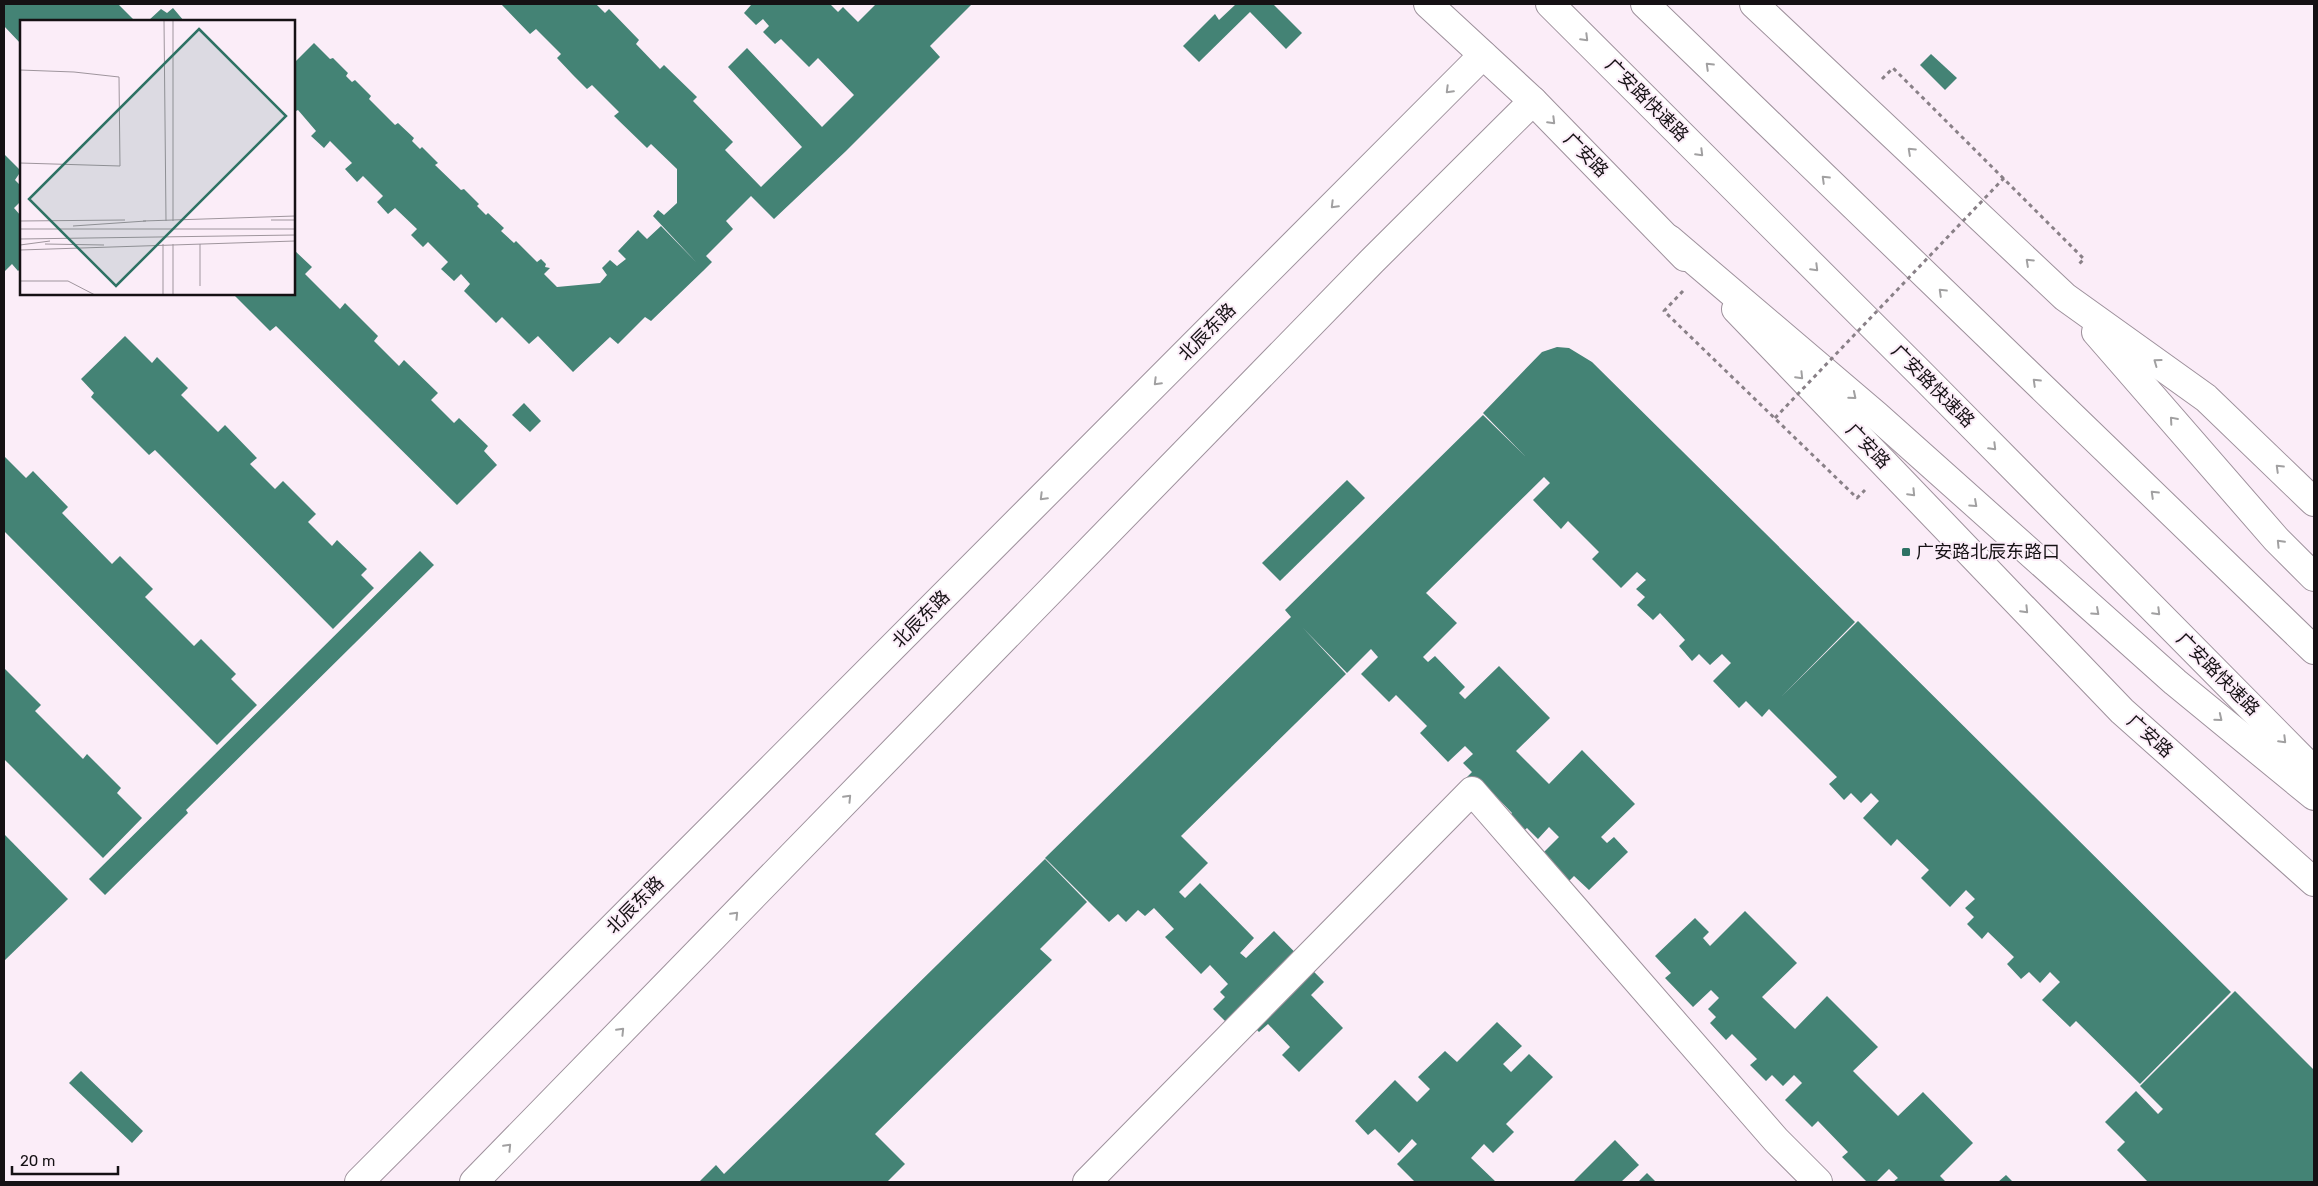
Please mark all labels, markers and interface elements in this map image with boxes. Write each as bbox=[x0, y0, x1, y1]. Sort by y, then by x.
inset map bbox=[20, 20, 295, 295]
one-way arrow bbox=[1579, 32, 1588, 41]
street label: 广安路快速路 bbox=[1601, 54, 1693, 146]
one-way arrow bbox=[1705, 62, 1714, 71]
one-way arrow bbox=[1446, 84, 1455, 93]
one-way arrow bbox=[1547, 115, 1556, 124]
street label: 广安路 bbox=[1559, 128, 1613, 182]
one-way arrow bbox=[1694, 147, 1703, 156]
one-way arrow bbox=[1907, 148, 1916, 157]
one-way arrow bbox=[1822, 176, 1831, 185]
one-way arrow bbox=[1331, 199, 1340, 208]
one-way arrow bbox=[2026, 259, 2035, 268]
one-way arrow bbox=[1809, 262, 1818, 271]
one-way arrow bbox=[1939, 289, 1948, 298]
street label: 北辰东路 bbox=[1174, 299, 1240, 365]
street label: 广安路快速路 bbox=[1887, 340, 1979, 432]
one-way arrow bbox=[2153, 359, 2162, 368]
one-way arrow bbox=[1794, 370, 1803, 379]
one-way arrow bbox=[1154, 376, 1163, 385]
one-way arrow bbox=[2033, 379, 2042, 388]
one-way arrow bbox=[1847, 390, 1856, 399]
one-way arrow bbox=[2170, 417, 2179, 426]
street label: 广安路 bbox=[1841, 419, 1895, 473]
one-way arrow bbox=[1987, 441, 1996, 450]
one-way arrow bbox=[2276, 465, 2285, 474]
one-way arrow bbox=[1906, 487, 1915, 496]
one-way arrow bbox=[1039, 491, 1048, 500]
one-way arrow bbox=[2150, 491, 2159, 500]
one-way arrow bbox=[1969, 498, 1978, 507]
one-way arrow bbox=[2277, 539, 2286, 548]
place label: 广安路北辰东路口 bbox=[1916, 541, 2060, 563]
marker: 广安路北辰东路口 bbox=[1900, 546, 1912, 558]
street label: 北辰东路 bbox=[888, 586, 954, 652]
one-way arrow bbox=[2019, 605, 2028, 614]
one-way arrow bbox=[2090, 606, 2099, 615]
one-way arrow bbox=[2151, 606, 2160, 615]
street label: 广安路快速路 bbox=[2172, 628, 2264, 720]
street label: 广安路 bbox=[2123, 710, 2177, 762]
one-way arrow bbox=[2213, 713, 2222, 722]
one-way arrow bbox=[2277, 734, 2286, 743]
one-way arrow bbox=[842, 795, 851, 804]
street label: 北辰东路 bbox=[602, 872, 668, 938]
one-way arrow bbox=[729, 911, 738, 920]
one-way arrow bbox=[616, 1028, 625, 1037]
scale bar bbox=[12, 1144, 119, 1176]
one-way arrow bbox=[502, 1144, 511, 1153]
text: 20 m bbox=[20, 1152, 55, 1170]

